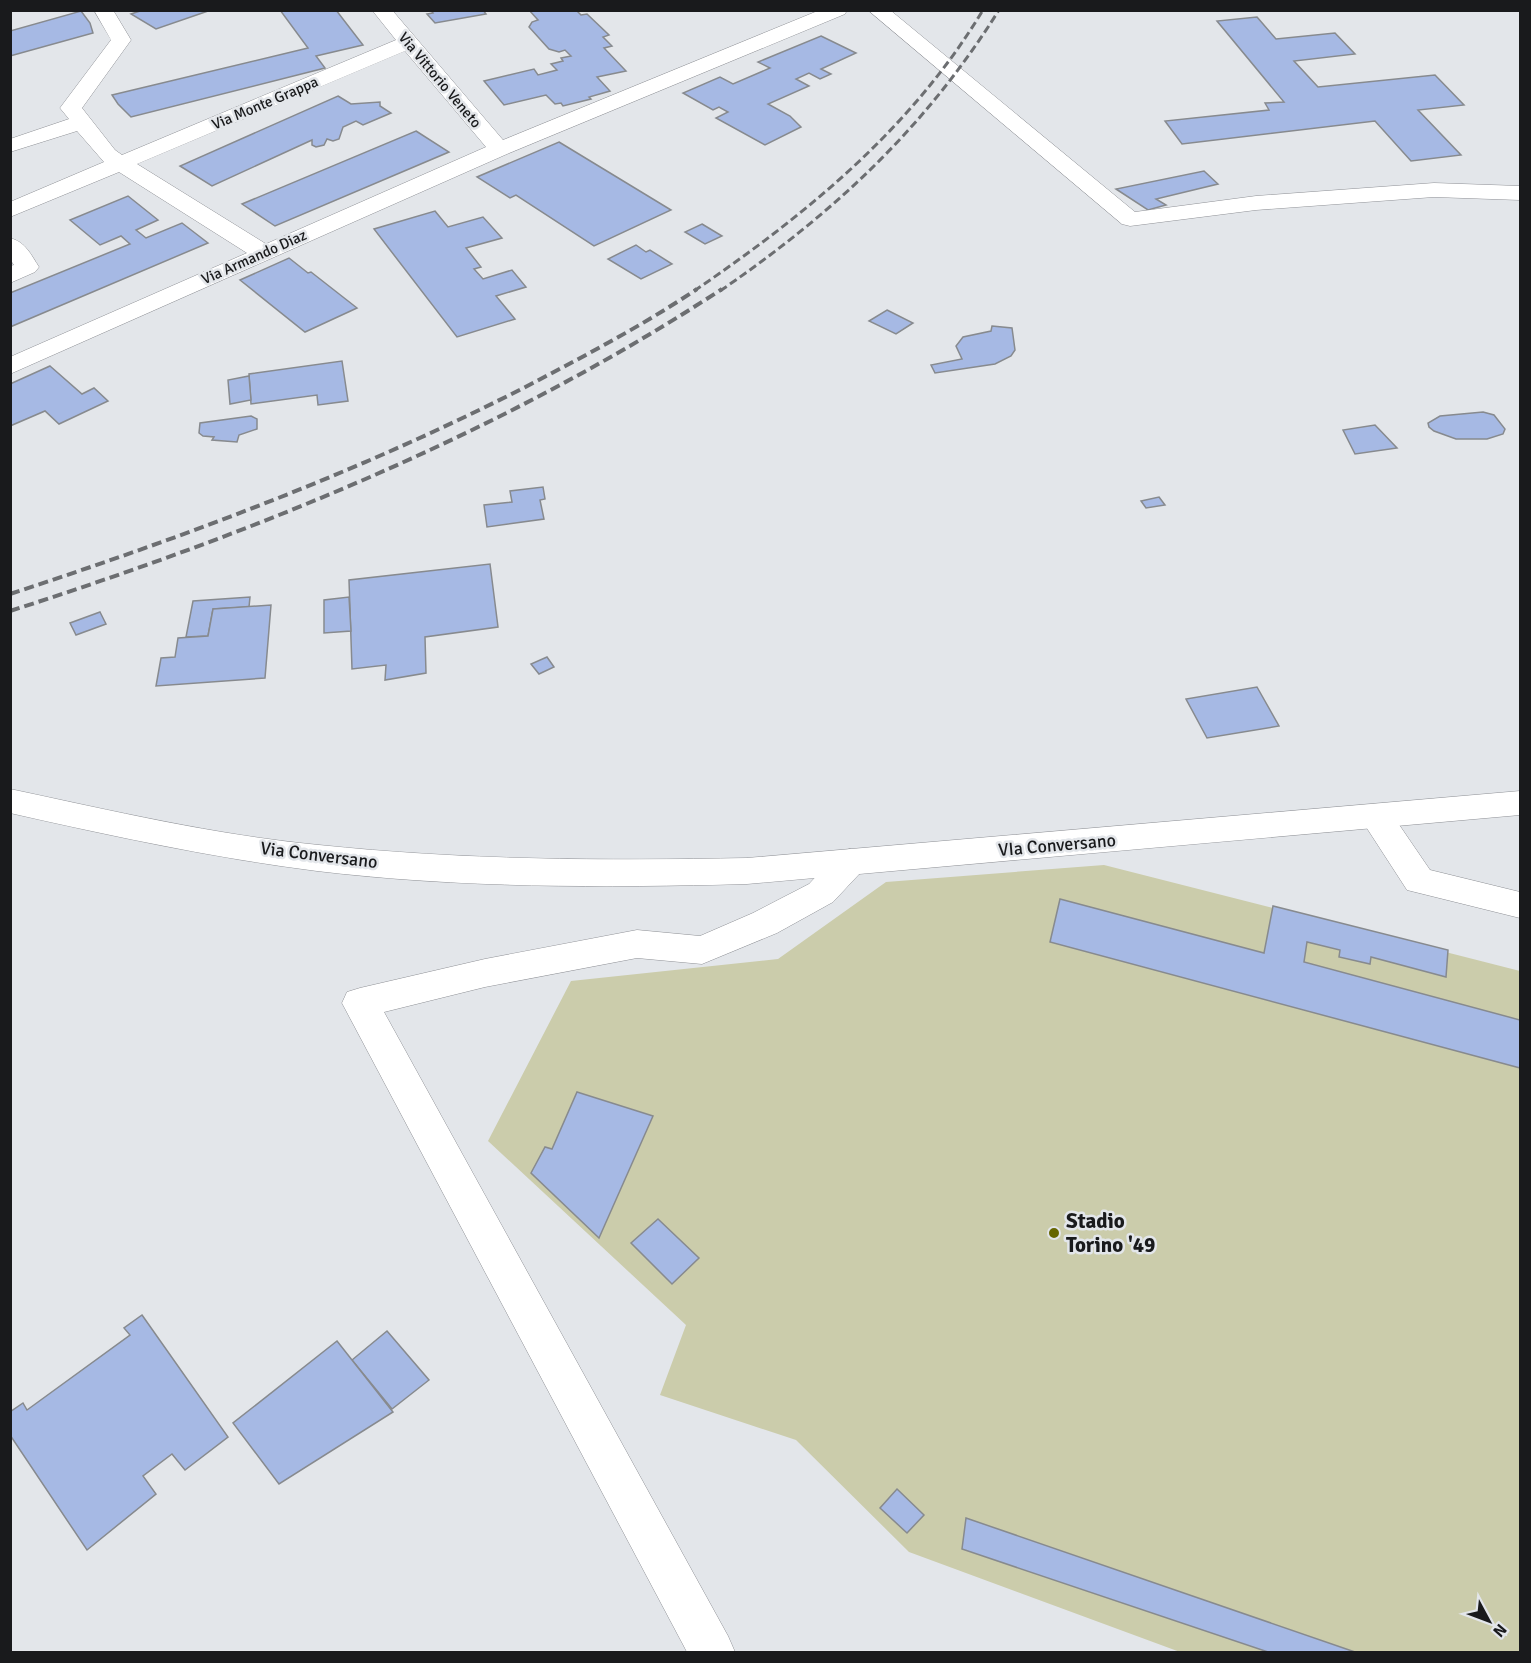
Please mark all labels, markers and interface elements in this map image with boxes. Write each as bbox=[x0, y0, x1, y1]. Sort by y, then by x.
street label: Via Vittorio Veneto bbox=[395, 29, 485, 132]
street label: Via Monte Grappa bbox=[209, 72, 321, 134]
street label: Via Armando Diaz bbox=[199, 226, 310, 288]
street label: VIa Conversano bbox=[997, 829, 1117, 861]
street label: Via Conversano bbox=[259, 837, 379, 873]
place label: Stadio Torino '49 bbox=[1066, 1208, 1155, 1258]
marker: Stadio Torino '49 bbox=[1047, 1226, 1061, 1240]
north arrow bbox=[1459, 1591, 1519, 1651]
text: N bbox=[1488, 1619, 1511, 1641]

